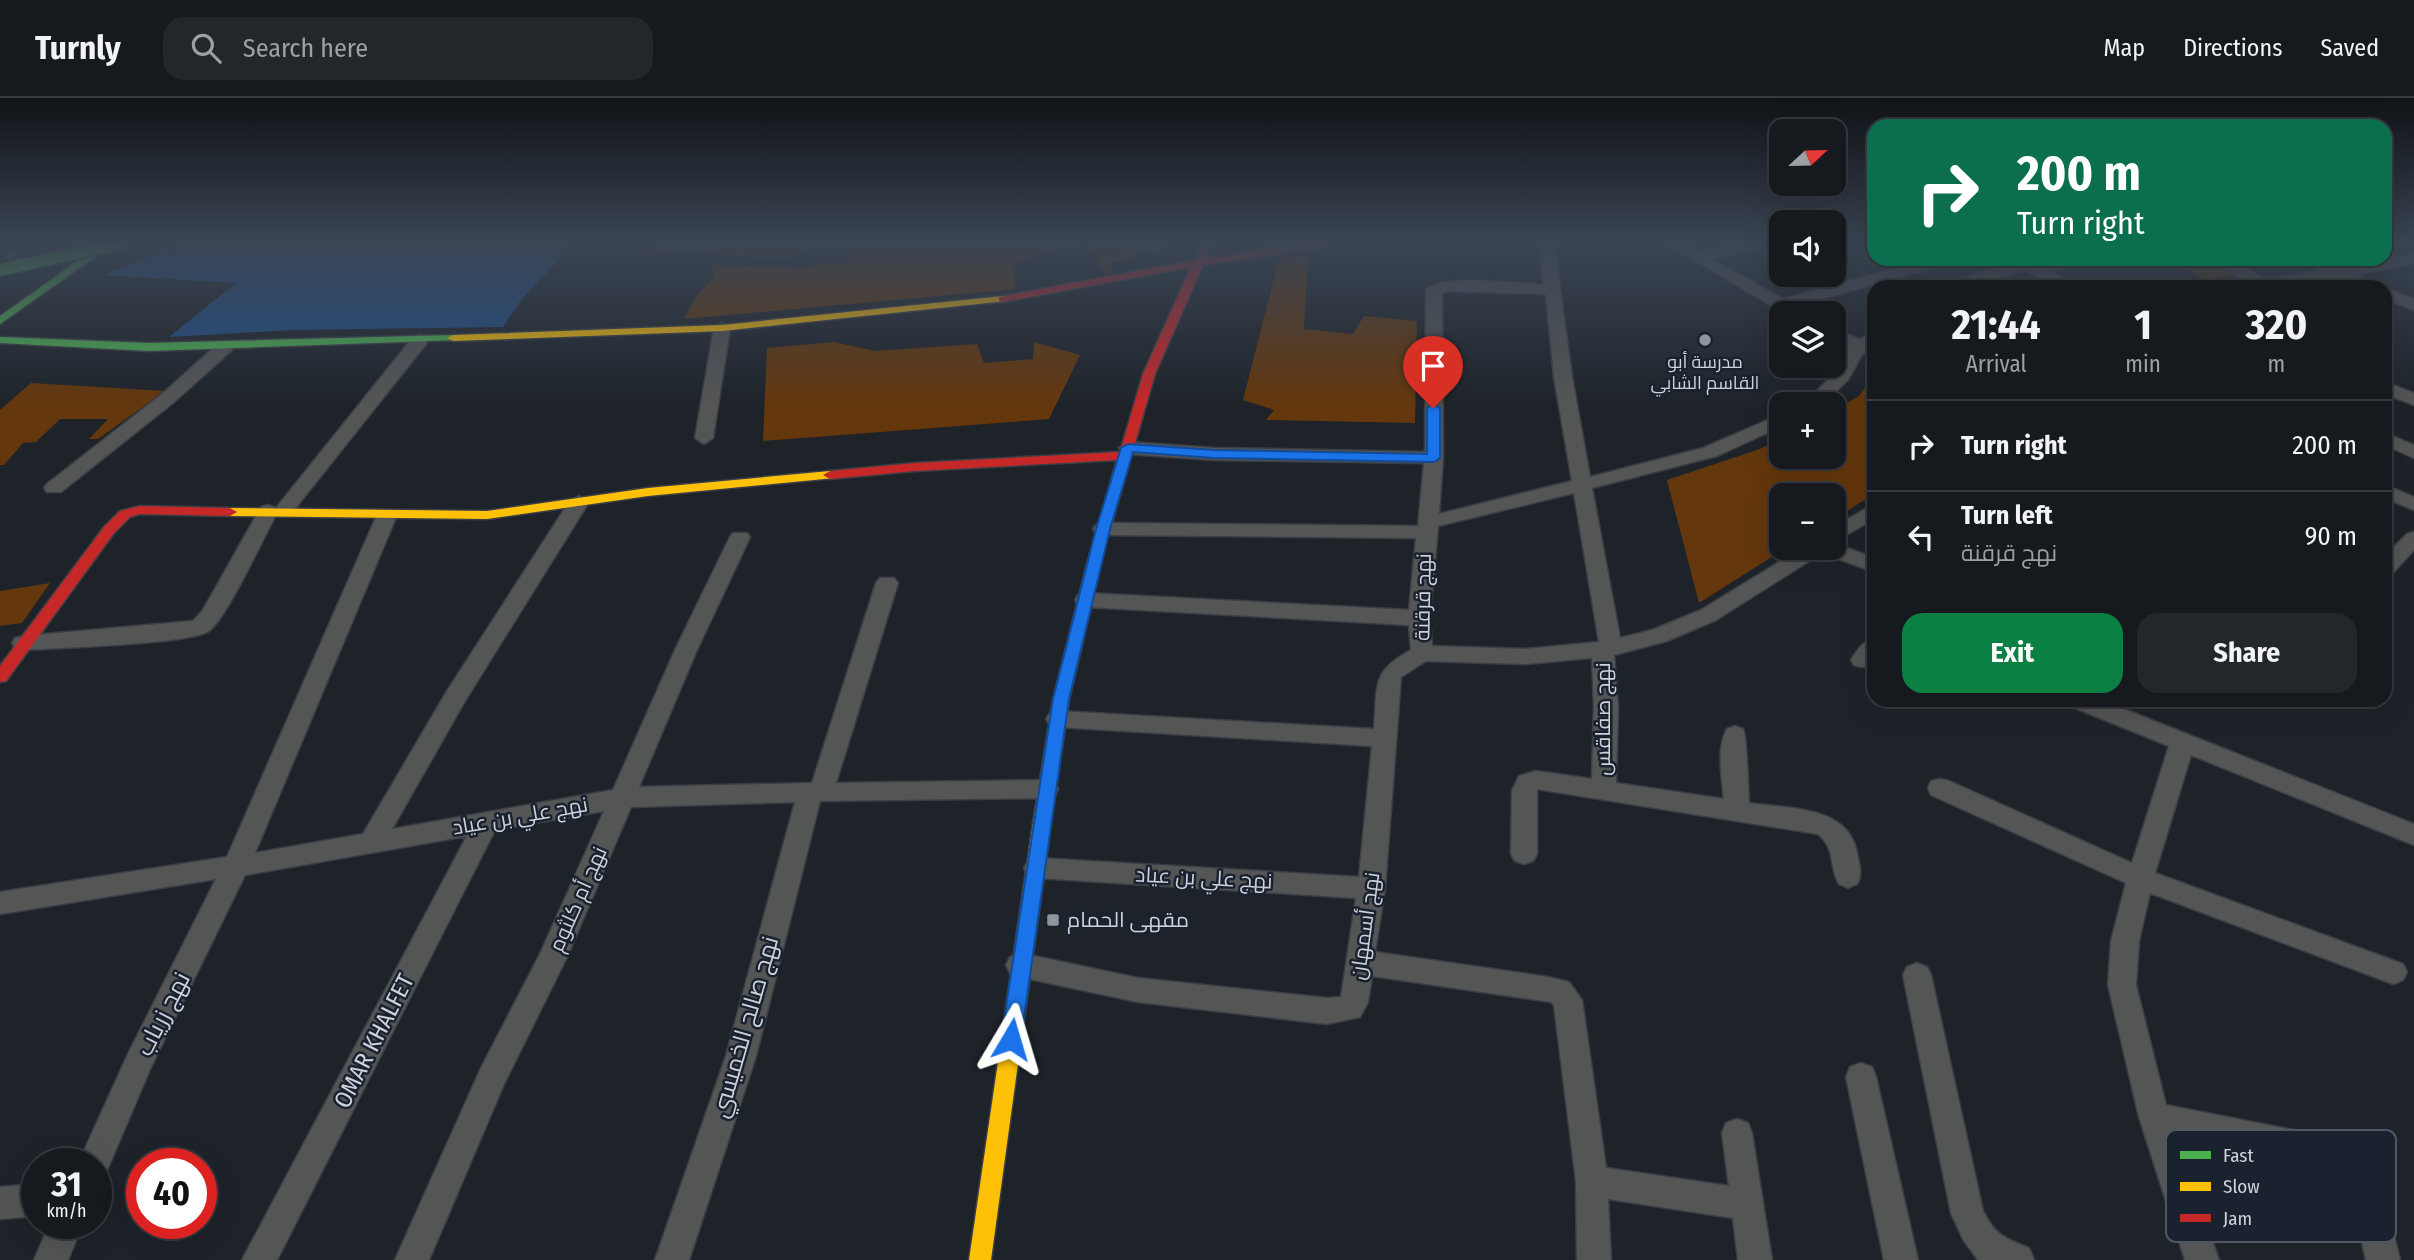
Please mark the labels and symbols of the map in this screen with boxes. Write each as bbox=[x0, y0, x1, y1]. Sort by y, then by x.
north arrow bbox=[1769, 119, 1846, 196]
marker: مدرسة أبو القاسم الشابي bbox=[1697, 332, 1713, 348]
pin bbox=[1403, 336, 1463, 408]
place label: مدرسة أبو القاسم الشابي bbox=[1651, 351, 1759, 397]
street label: نهج قرقنة bbox=[1409, 553, 1438, 641]
street label: نهج صفاقس bbox=[1590, 662, 1617, 776]
street label: نهج علي بن عياد bbox=[450, 791, 590, 844]
street label: نهج أم كلثوم bbox=[543, 842, 614, 956]
street label: نهج علي بن عياد bbox=[1135, 861, 1273, 898]
street label: نهج أسمهان bbox=[1345, 870, 1386, 982]
place label: مقهى الحمام bbox=[1067, 907, 1189, 934]
marker: مقهى الحمام bbox=[1045, 912, 1061, 928]
street label: نهج صالح الخميسي bbox=[706, 933, 788, 1122]
street label: نهج زرياب bbox=[130, 968, 198, 1061]
street label: OMAR KHALFET bbox=[328, 969, 420, 1113]
position arrow bbox=[974, 1002, 1048, 1076]
legend bbox=[2166, 1130, 2396, 1242]
text: Fast bbox=[2223, 1144, 2254, 1167]
speed limit sign: 40 bbox=[126, 1148, 217, 1239]
text: Slow bbox=[2223, 1175, 2260, 1198]
text: Jam bbox=[2223, 1207, 2252, 1230]

